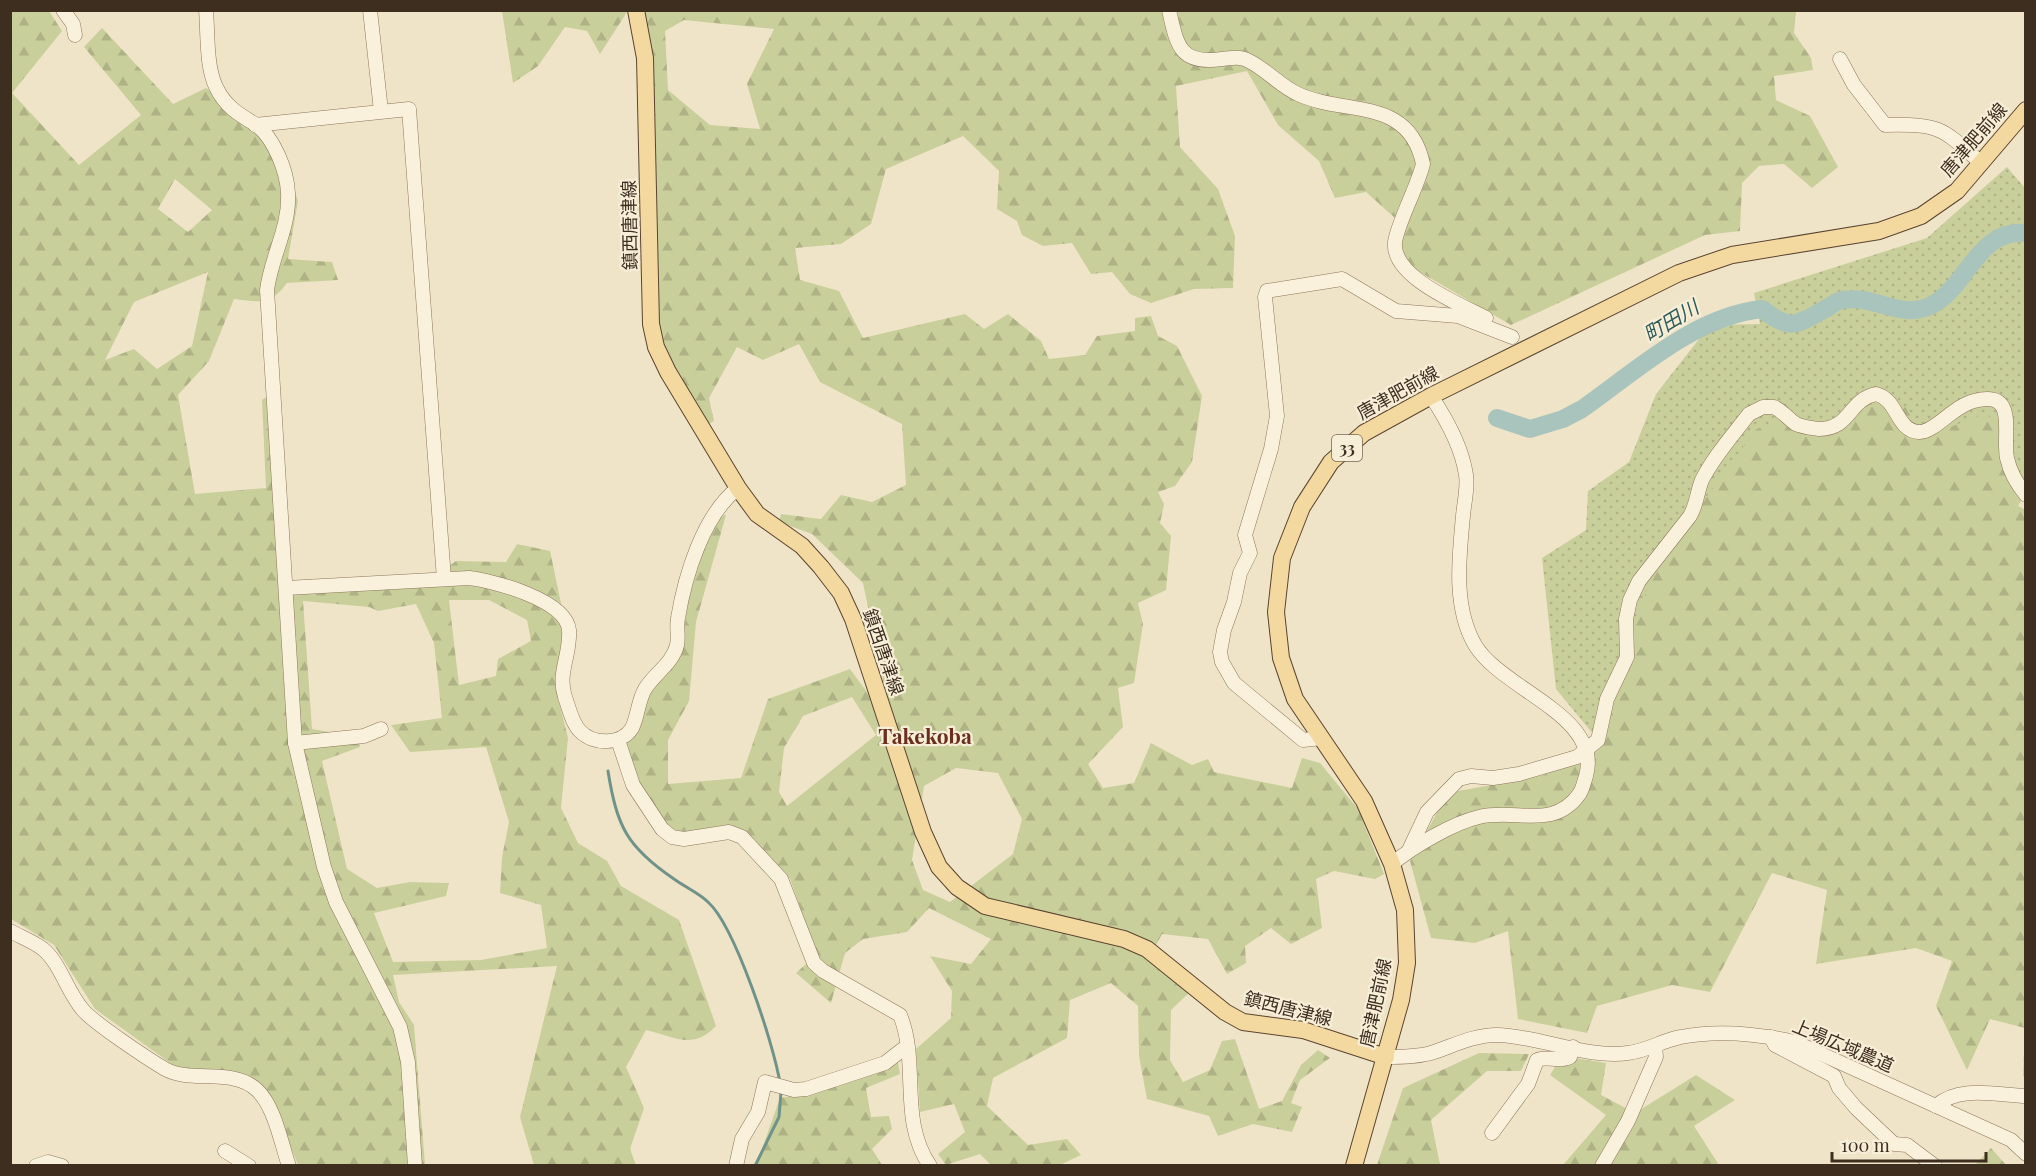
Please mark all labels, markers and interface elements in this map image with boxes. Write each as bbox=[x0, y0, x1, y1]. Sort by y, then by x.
street label: 唐津肥前線 bbox=[1935, 98, 2012, 181]
street label: 鎮西唐津線 bbox=[616, 180, 642, 270]
water label: 町田川 bbox=[1638, 292, 1705, 347]
street label: 唐津肥前線 bbox=[1352, 360, 1443, 424]
road number: 33 bbox=[1332, 435, 1362, 461]
street label: 鎮西唐津線 bbox=[858, 605, 910, 698]
district label: Takekoba bbox=[878, 721, 972, 749]
street label: 唐津肥前線 bbox=[1354, 956, 1396, 1049]
street label: 鎮西唐津線 bbox=[1242, 985, 1335, 1031]
street label: 上場広域農道 bbox=[1789, 1013, 1898, 1077]
scale bar bbox=[1832, 1125, 1986, 1163]
text: 100 m bbox=[1841, 1133, 1890, 1157]

